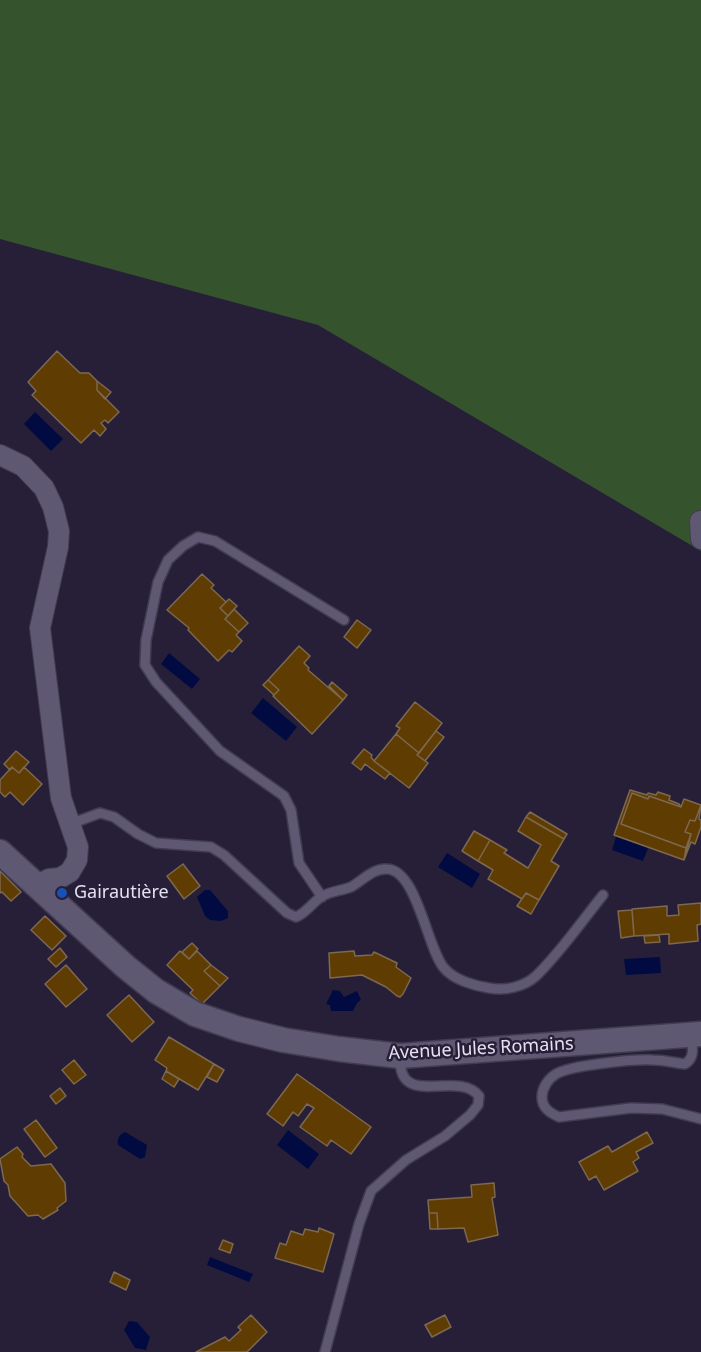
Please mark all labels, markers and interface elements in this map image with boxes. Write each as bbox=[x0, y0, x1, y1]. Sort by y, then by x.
place label: Gairautière bbox=[74, 882, 169, 904]
marker: Gairautière bbox=[55, 886, 69, 900]
street label: Avenue Jules Romains bbox=[388, 1033, 574, 1065]

